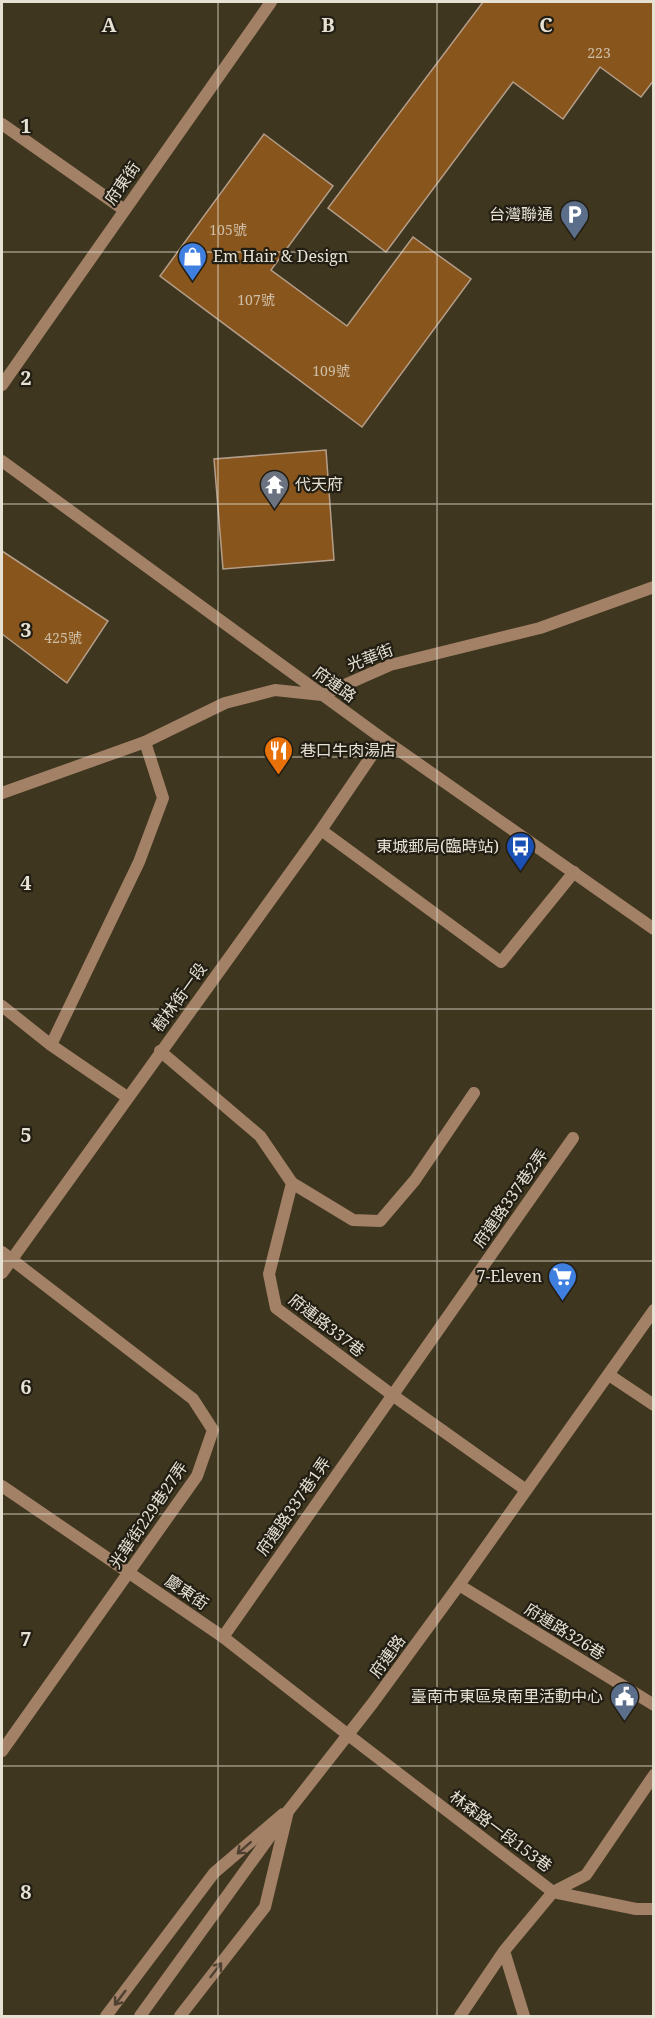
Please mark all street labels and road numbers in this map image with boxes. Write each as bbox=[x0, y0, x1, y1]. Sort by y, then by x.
street label: 府東街 bbox=[99, 157, 145, 209]
street label: 光華街 bbox=[344, 638, 396, 676]
street label: 府連路 bbox=[309, 661, 361, 707]
street label: 樹林街一段 bbox=[147, 958, 211, 1036]
street label: 府連路337巷2弄 bbox=[468, 1144, 552, 1252]
street label: 府連路337巷 bbox=[284, 1288, 370, 1362]
street label: 府連路337巷1弄 bbox=[251, 1452, 335, 1560]
street label: 光華街229巷27弄 bbox=[104, 1457, 192, 1573]
street label: 慶東街 bbox=[161, 1569, 213, 1615]
street label: 府連路326巷 bbox=[521, 1598, 609, 1664]
street label: 府連路 bbox=[364, 1630, 410, 1682]
street label: 林森路一段153巷 bbox=[445, 1785, 557, 1877]

